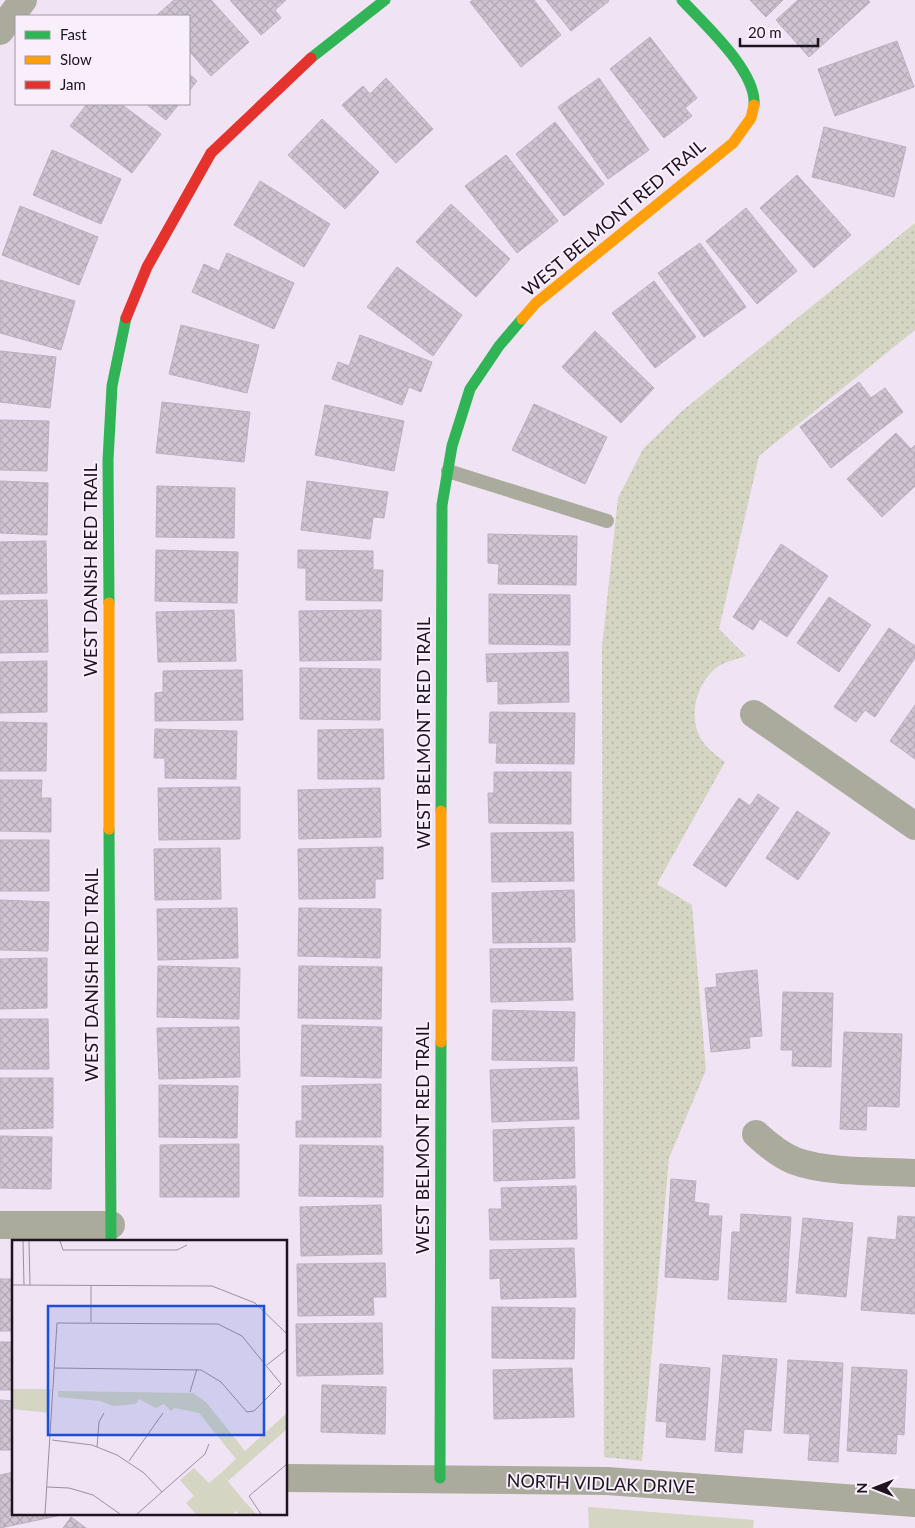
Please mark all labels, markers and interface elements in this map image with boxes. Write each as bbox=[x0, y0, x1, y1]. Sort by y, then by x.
legend bbox=[15, 15, 190, 105]
scale bar bbox=[740, 15, 818, 47]
text: 20 m bbox=[748, 23, 782, 41]
text: Fast bbox=[60, 25, 87, 43]
text: Slow bbox=[60, 50, 92, 68]
text: Jam bbox=[60, 75, 86, 93]
street label: WEST BELMONT RED TRAIL bbox=[517, 134, 709, 300]
street label: WEST DANISH RED TRAIL bbox=[79, 463, 101, 677]
street label: WEST BELMONT RED TRAIL bbox=[412, 617, 434, 849]
street label: WEST DANISH RED TRAIL bbox=[80, 868, 102, 1082]
street label: WEST BELMONT RED TRAIL bbox=[411, 1022, 433, 1254]
inset map bbox=[12, 1240, 288, 1516]
north arrow bbox=[850, 1463, 900, 1513]
street label: NORTH VIDLAK DRIVE bbox=[506, 1469, 696, 1497]
text: N bbox=[853, 1483, 870, 1493]

